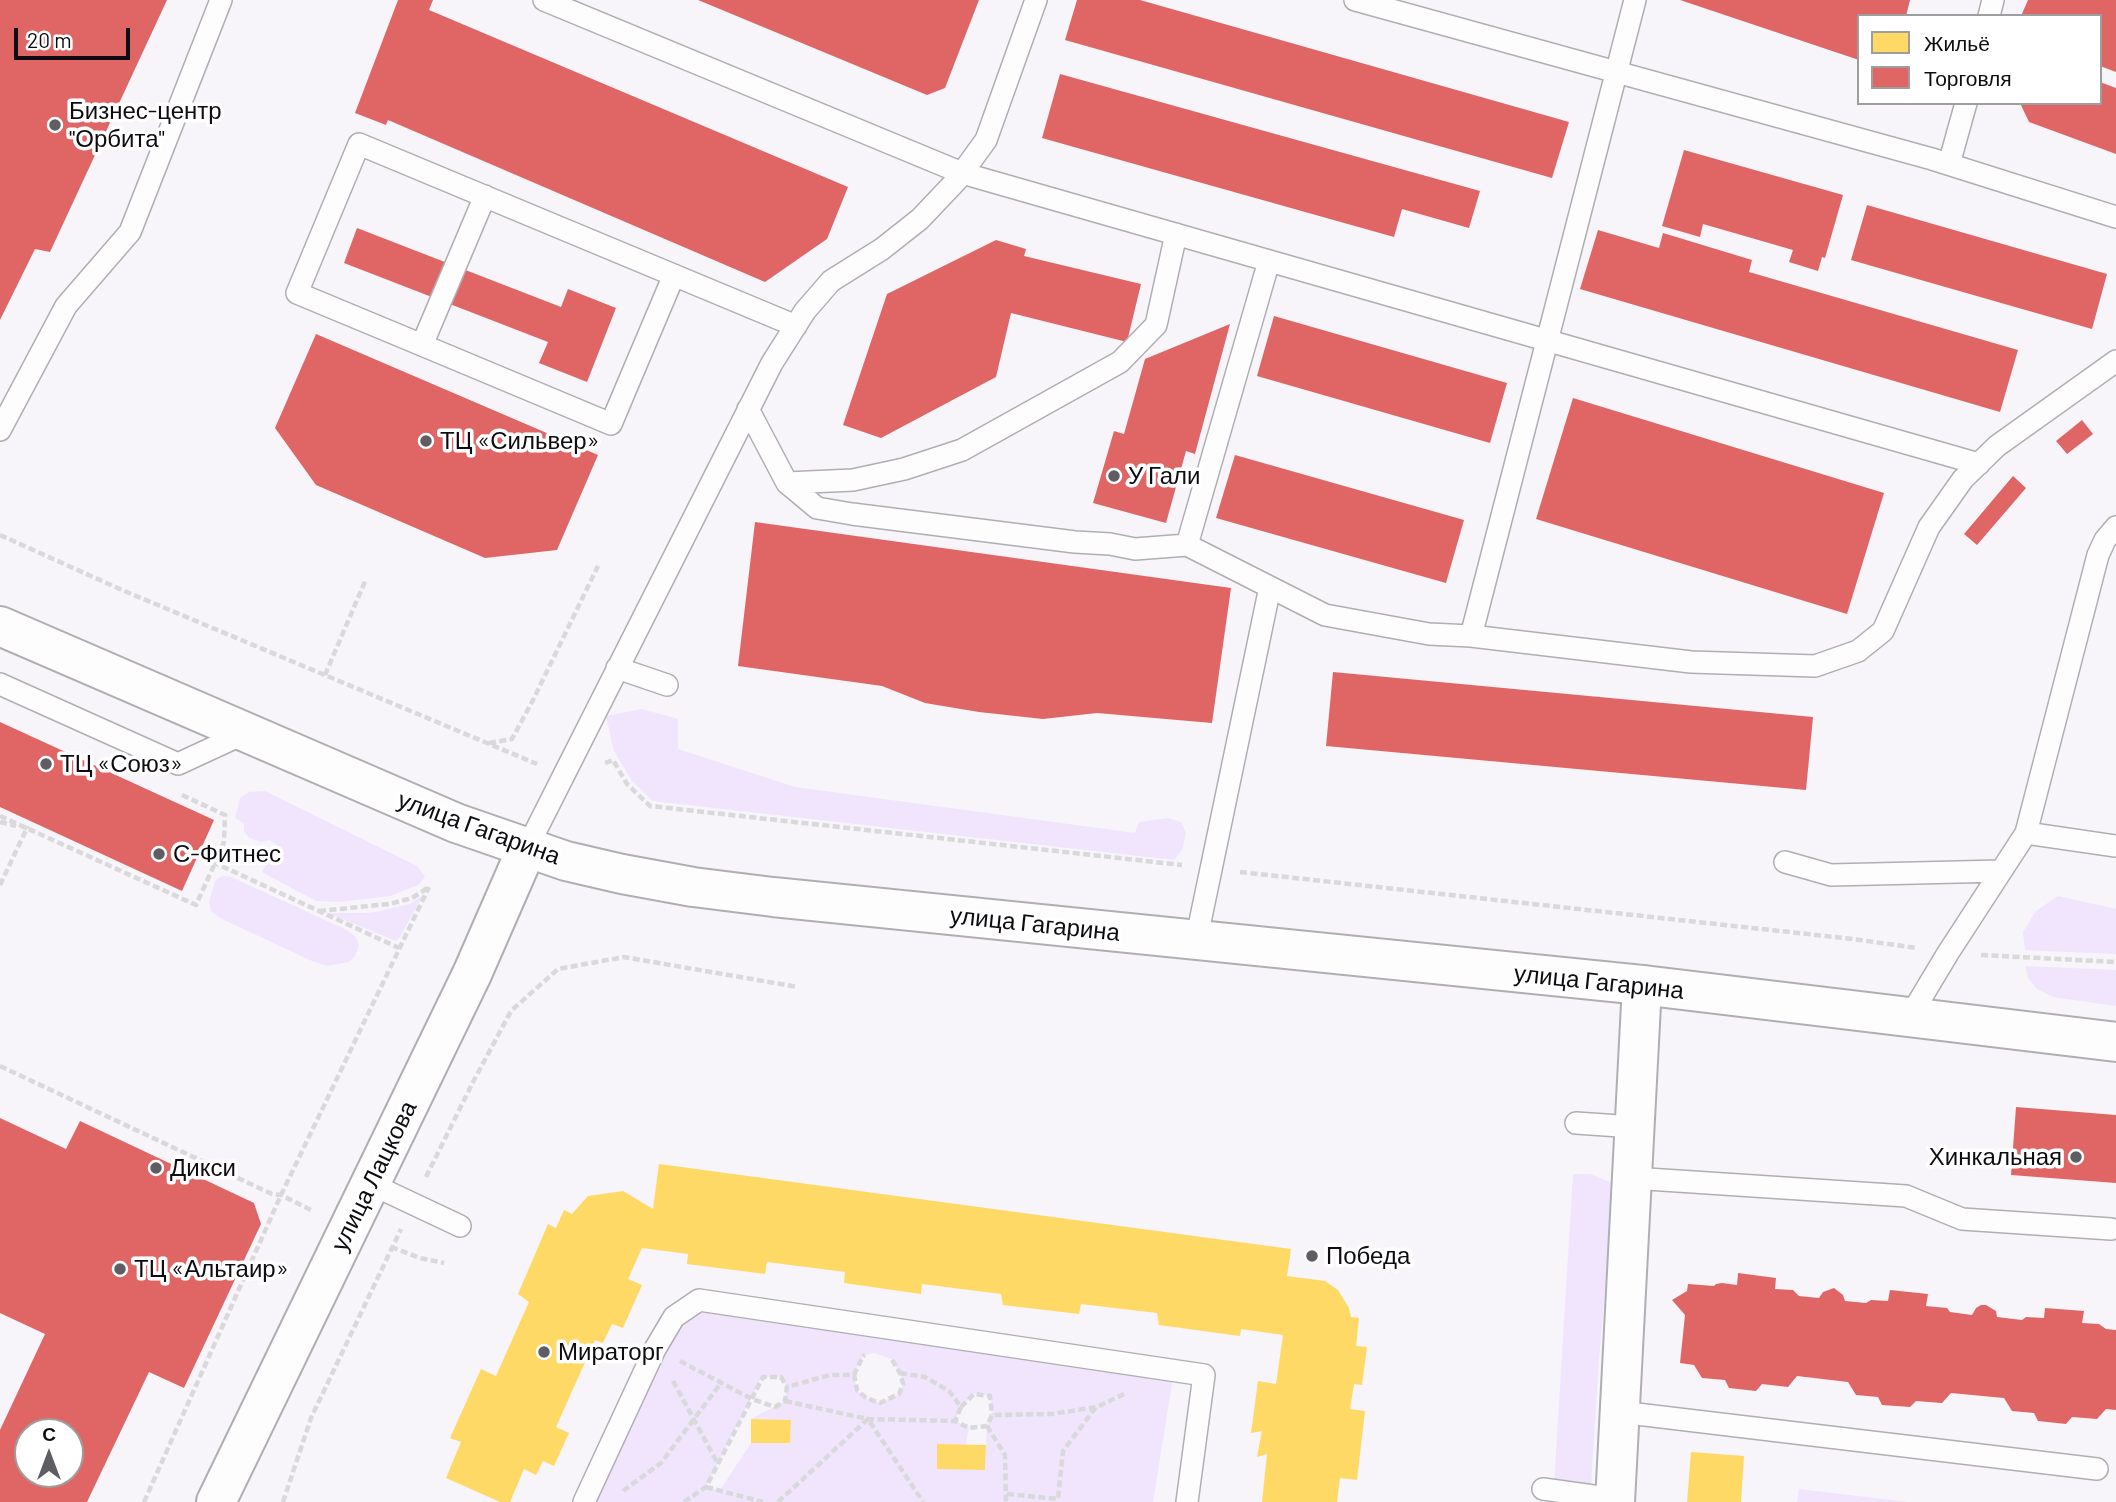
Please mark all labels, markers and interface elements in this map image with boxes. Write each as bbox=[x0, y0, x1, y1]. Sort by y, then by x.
scale bar bbox=[18, 14, 133, 58]
legend bbox=[1857, 14, 2102, 105]
text: 20 m bbox=[27, 27, 72, 52]
text: Жильё bbox=[1924, 30, 1990, 55]
text: Торговля bbox=[1924, 65, 2012, 90]
place label: Бизнес-центр "Орбита" bbox=[69, 97, 222, 153]
marker: Бизнес-центр "Орбита" bbox=[47, 117, 63, 133]
place label: ТЦ «Сильвер» bbox=[440, 427, 600, 455]
marker: ТЦ «Сильвер» bbox=[418, 433, 434, 449]
place label: У Гали bbox=[1128, 462, 1200, 490]
marker: У Гали bbox=[1106, 468, 1122, 484]
place label: ТЦ «Союз» bbox=[60, 750, 183, 778]
marker: ТЦ «Союз» bbox=[38, 756, 54, 772]
street label: улица Гагарина bbox=[394, 785, 564, 871]
place label: С-Фитнес bbox=[173, 840, 281, 868]
marker: С-Фитнес bbox=[151, 846, 167, 862]
street label: улица Гагарина bbox=[949, 901, 1121, 947]
street label: улица Гагарина bbox=[1513, 959, 1685, 1005]
street label: улица Лацкова bbox=[325, 1096, 423, 1256]
place label: Хинкальная bbox=[1929, 1143, 2062, 1171]
marker: Хинкальная bbox=[2068, 1149, 2084, 1165]
place label: Дикси bbox=[170, 1154, 236, 1182]
marker: Дикси bbox=[148, 1160, 164, 1176]
place label: Победа bbox=[1326, 1242, 1410, 1270]
marker: Победа bbox=[1304, 1248, 1320, 1264]
place label: ТЦ «Альтаир» bbox=[134, 1255, 289, 1283]
marker: ТЦ «Альтаир» bbox=[112, 1261, 128, 1277]
place label: Мираторг bbox=[558, 1338, 664, 1366]
marker: Мираторг bbox=[536, 1344, 552, 1360]
north arrow bbox=[14, 1418, 84, 1488]
text: С bbox=[42, 1422, 56, 1445]

